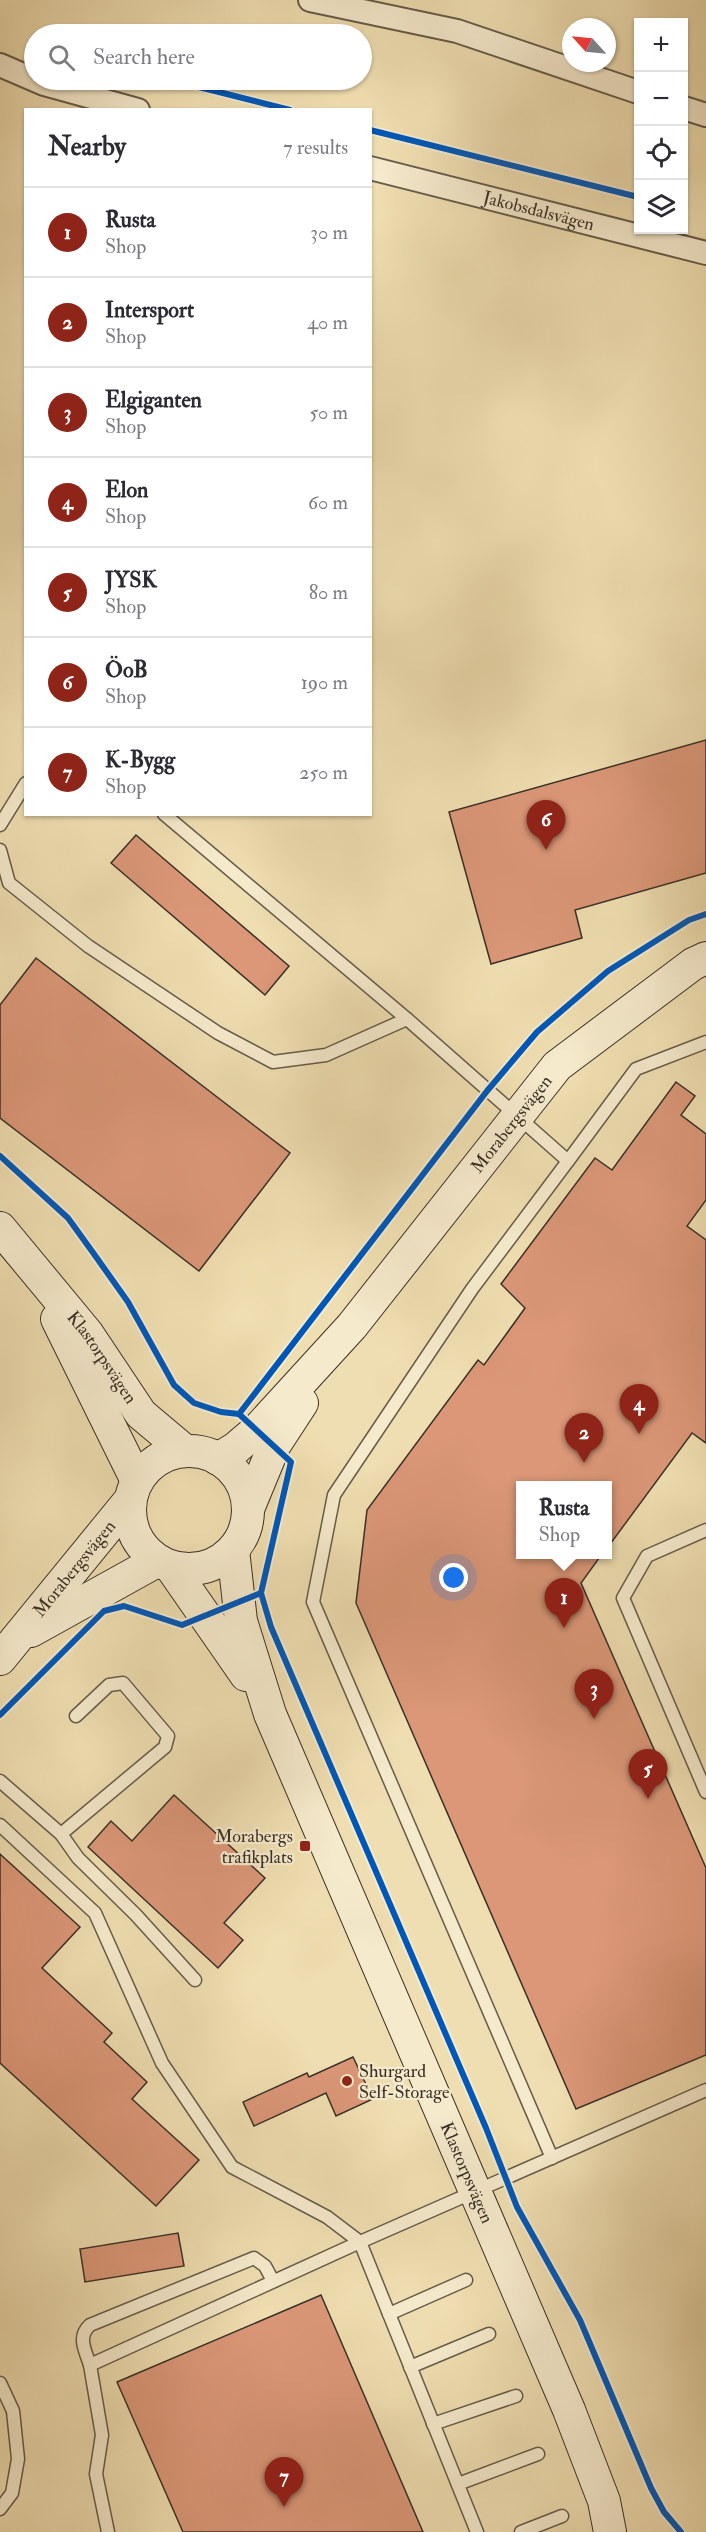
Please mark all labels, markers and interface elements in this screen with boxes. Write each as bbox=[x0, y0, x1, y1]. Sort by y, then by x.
north arrow bbox=[562, 18, 616, 72]
map controls bbox=[634, 18, 688, 234]
button: + bbox=[634, 18, 688, 72]
search box bbox=[24, 24, 372, 90]
icon: search bbox=[45, 41, 78, 74]
text: Search here bbox=[93, 43, 195, 71]
button: − bbox=[634, 72, 688, 126]
button: locate bbox=[634, 126, 688, 180]
text: Nearby bbox=[48, 131, 126, 163]
text: 7 results bbox=[283, 135, 348, 160]
button: layers bbox=[634, 180, 688, 234]
street label: Jakobsdalsvägen bbox=[479, 186, 597, 236]
text: Rusta bbox=[105, 206, 156, 234]
text: 1 bbox=[64, 220, 71, 245]
text: 30 m bbox=[310, 220, 348, 245]
text: Shop bbox=[105, 234, 146, 259]
text: Intersport bbox=[105, 296, 194, 324]
text: 2 bbox=[62, 310, 73, 335]
text: 40 m bbox=[307, 310, 348, 335]
text: Shop bbox=[105, 324, 146, 349]
text: Elgiganten bbox=[105, 386, 202, 414]
text: 3 bbox=[64, 400, 71, 425]
text: 50 m bbox=[309, 400, 348, 425]
text: Shop bbox=[105, 414, 146, 439]
text: Elon bbox=[105, 476, 148, 504]
text: 4 bbox=[62, 490, 73, 515]
text: 60 m bbox=[308, 490, 348, 515]
text: Shop bbox=[105, 504, 146, 529]
text: JYSK bbox=[105, 566, 157, 594]
text: 5 bbox=[63, 580, 72, 605]
text: 80 m bbox=[309, 580, 348, 605]
text: Shop bbox=[105, 594, 146, 619]
text: ÖoB bbox=[105, 656, 148, 684]
text: 6 bbox=[62, 670, 73, 695]
text: 190 m bbox=[301, 670, 348, 695]
text: Shop bbox=[105, 684, 146, 709]
text: K-Bygg bbox=[105, 746, 175, 774]
text: 7 bbox=[63, 760, 72, 785]
text: 250 m bbox=[299, 760, 348, 785]
text: Shop bbox=[105, 774, 146, 799]
pin: 6 bbox=[526, 800, 566, 850]
street label: Morabergsvägen bbox=[466, 1070, 558, 1178]
street label: Klastorpsvägen bbox=[62, 1306, 142, 1408]
pin: 4 bbox=[620, 1384, 658, 1434]
pin: 2 bbox=[564, 1414, 604, 1463]
popup bbox=[516, 1481, 612, 1559]
text: Rusta bbox=[539, 1494, 589, 1522]
street label: Morabergsvägen bbox=[28, 1516, 121, 1622]
text: Shop bbox=[539, 1522, 580, 1547]
your location bbox=[439, 1563, 468, 1592]
pin: 1 bbox=[544, 1578, 584, 1628]
pin: 3 bbox=[574, 1670, 614, 1719]
pin: 5 bbox=[628, 1750, 668, 1799]
place label: Morabergs trafikplats bbox=[215, 1825, 293, 1869]
marker: Morabergs trafikplats bbox=[298, 1839, 312, 1853]
place label: Shurgard Self-Storage bbox=[359, 2060, 450, 2104]
marker: Shurgard Self-Storage bbox=[340, 2074, 354, 2088]
street label: Klastorpsvägen bbox=[435, 2119, 498, 2227]
pin: 7 bbox=[264, 2458, 304, 2507]

